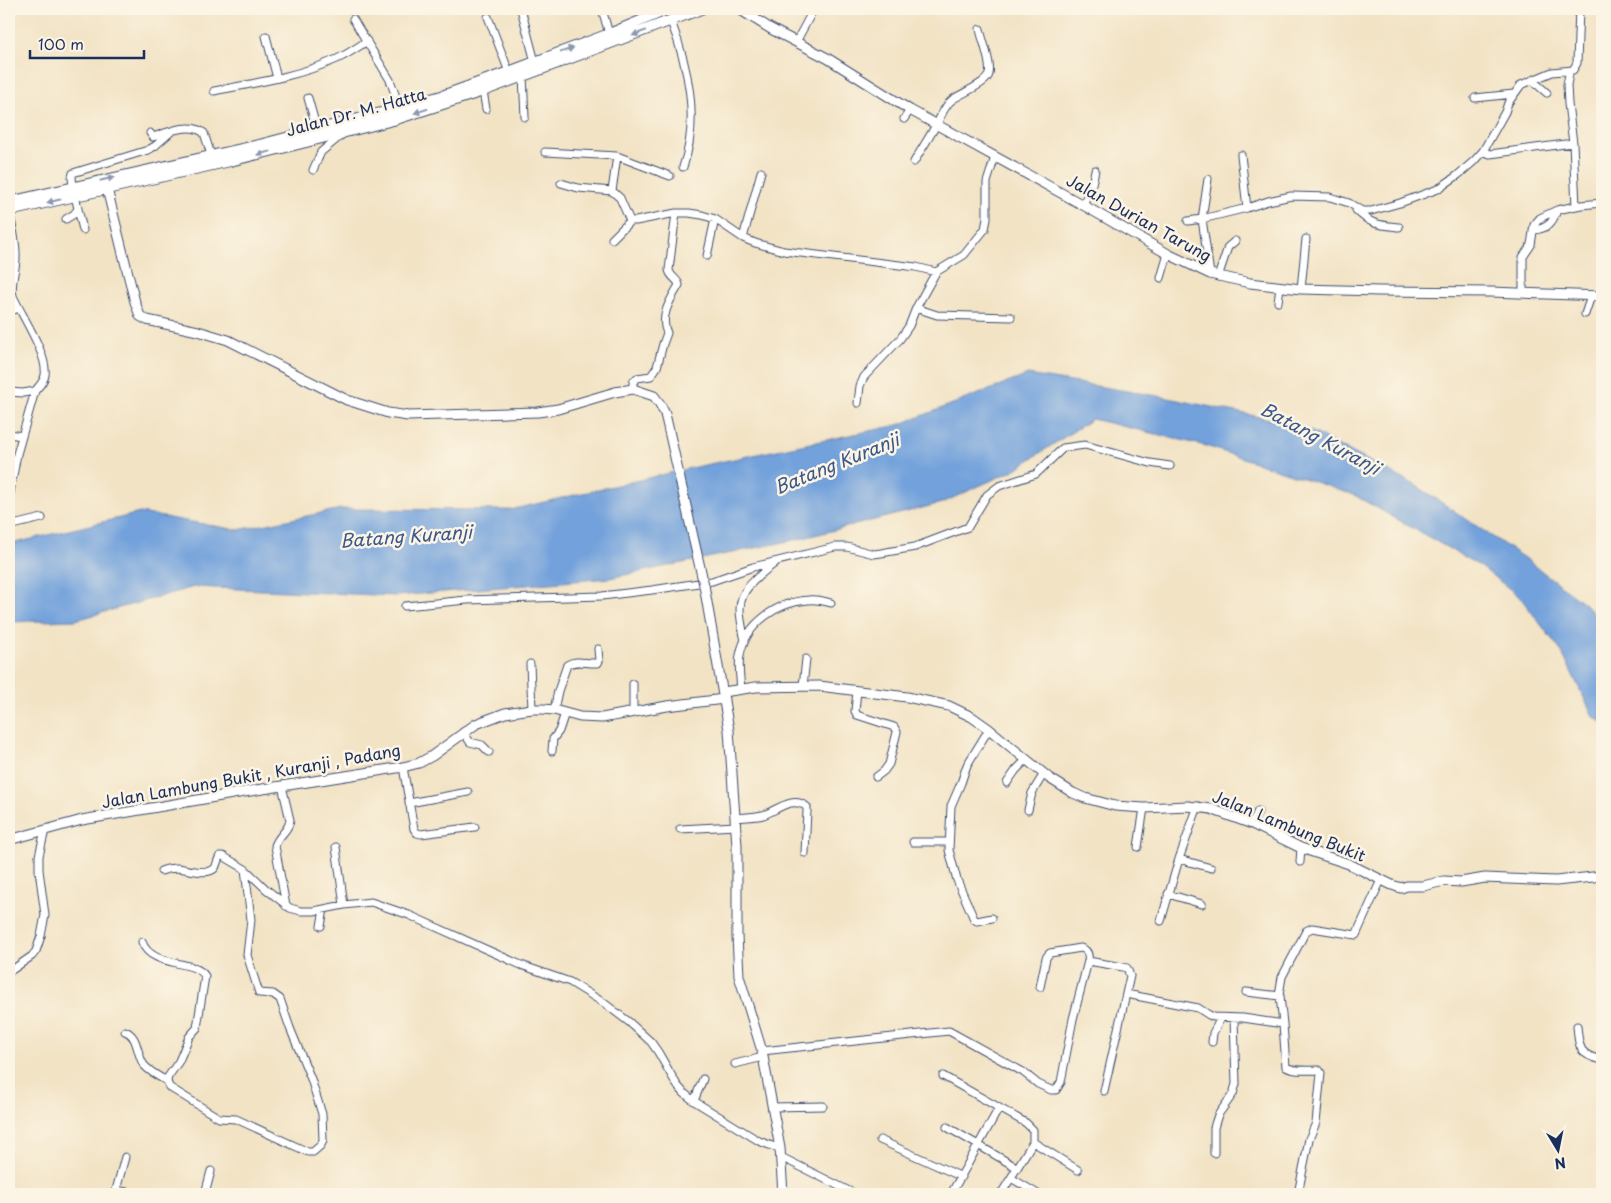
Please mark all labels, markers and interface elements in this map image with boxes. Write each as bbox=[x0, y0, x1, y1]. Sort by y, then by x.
scale bar bbox=[30, 28, 144, 60]
one-way arrow bbox=[632, 30, 647, 37]
text: 100 m bbox=[38, 32, 84, 55]
one-way arrow bbox=[559, 46, 574, 53]
street label: Jalan Dr. M. Hatta bbox=[283, 81, 429, 141]
one-way arrow bbox=[413, 108, 428, 116]
one-way arrow bbox=[256, 149, 271, 157]
street label: Jalan Durian Tarung bbox=[1063, 167, 1216, 267]
one-way arrow bbox=[100, 175, 115, 183]
one-way arrow bbox=[47, 197, 62, 205]
water label: Batang Kuranji bbox=[1256, 395, 1388, 482]
water label: Batang Kuranji bbox=[770, 424, 905, 500]
water label: Batang Kuranji bbox=[339, 517, 476, 554]
street label: Jalan Lambung Bukit , Kuranji , Padang bbox=[99, 737, 402, 813]
street label: Jalan Lambung Bukit bbox=[1209, 783, 1370, 867]
north arrow bbox=[1534, 1126, 1584, 1176]
text: N bbox=[1553, 1152, 1568, 1175]

